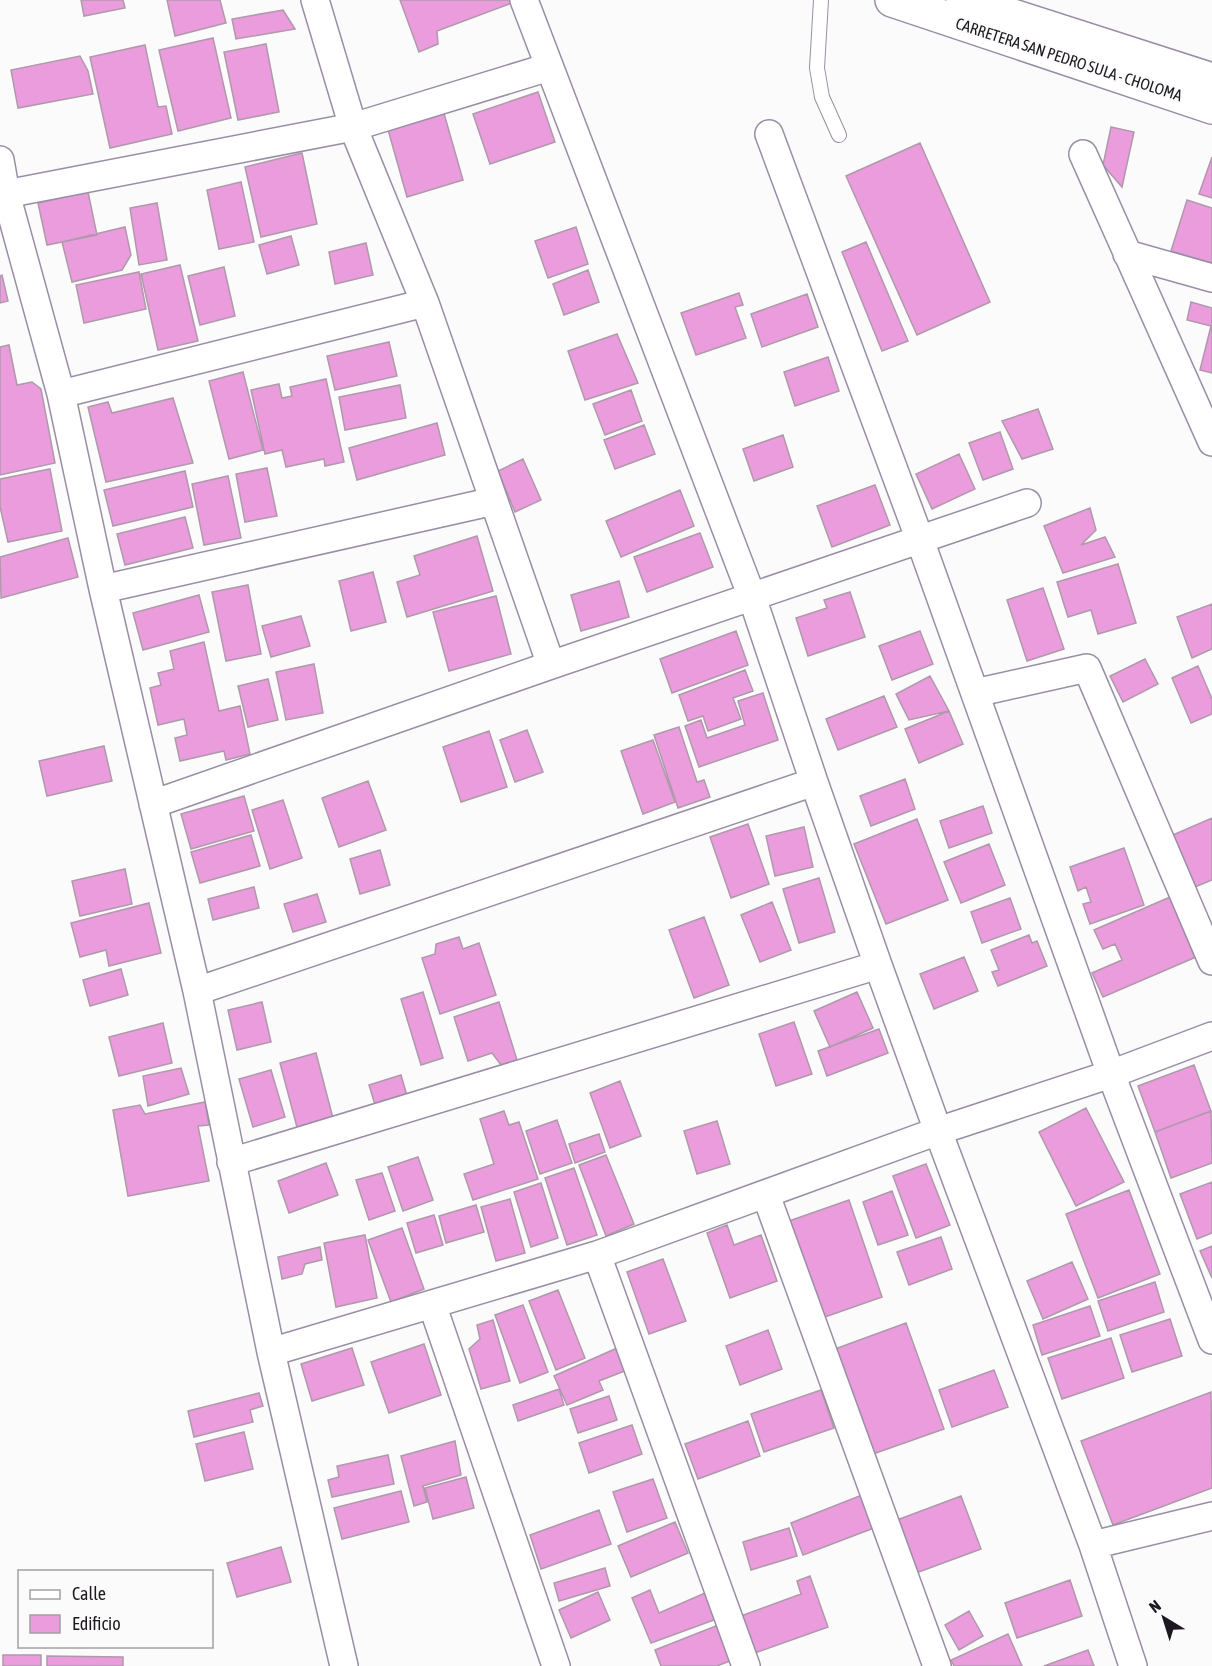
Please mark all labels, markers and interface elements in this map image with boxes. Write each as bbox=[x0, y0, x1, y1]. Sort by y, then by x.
street label: CARRETERA SAN PEDRO SULA - CHOLOMA bbox=[953, 14, 1185, 104]
legend bbox=[18, 1570, 213, 1648]
text: Calle bbox=[72, 1583, 106, 1604]
north arrow bbox=[1134, 1588, 1194, 1648]
text: N bbox=[1145, 1596, 1164, 1616]
text: Edificio bbox=[72, 1613, 121, 1634]

